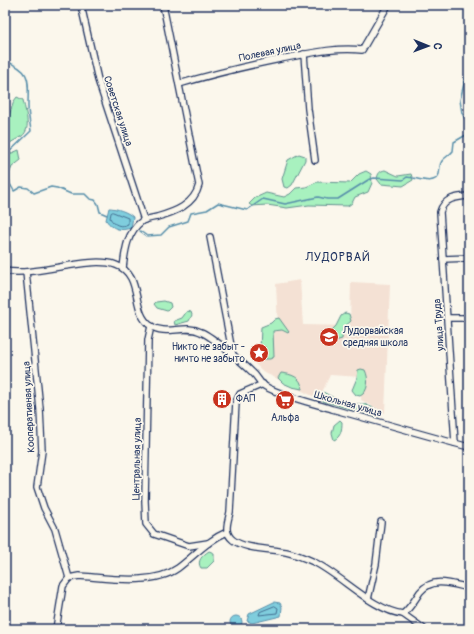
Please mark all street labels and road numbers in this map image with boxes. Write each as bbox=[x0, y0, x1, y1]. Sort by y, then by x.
street label: Полевая улица bbox=[238, 40, 302, 64]
street label: Советская улица bbox=[101, 74, 135, 148]
street label: улица Труда bbox=[431, 298, 447, 352]
street label: Кооперативная улица bbox=[21, 361, 37, 453]
street label: Школьная улица bbox=[313, 389, 384, 420]
street label: Центральная улица bbox=[130, 417, 144, 500]

